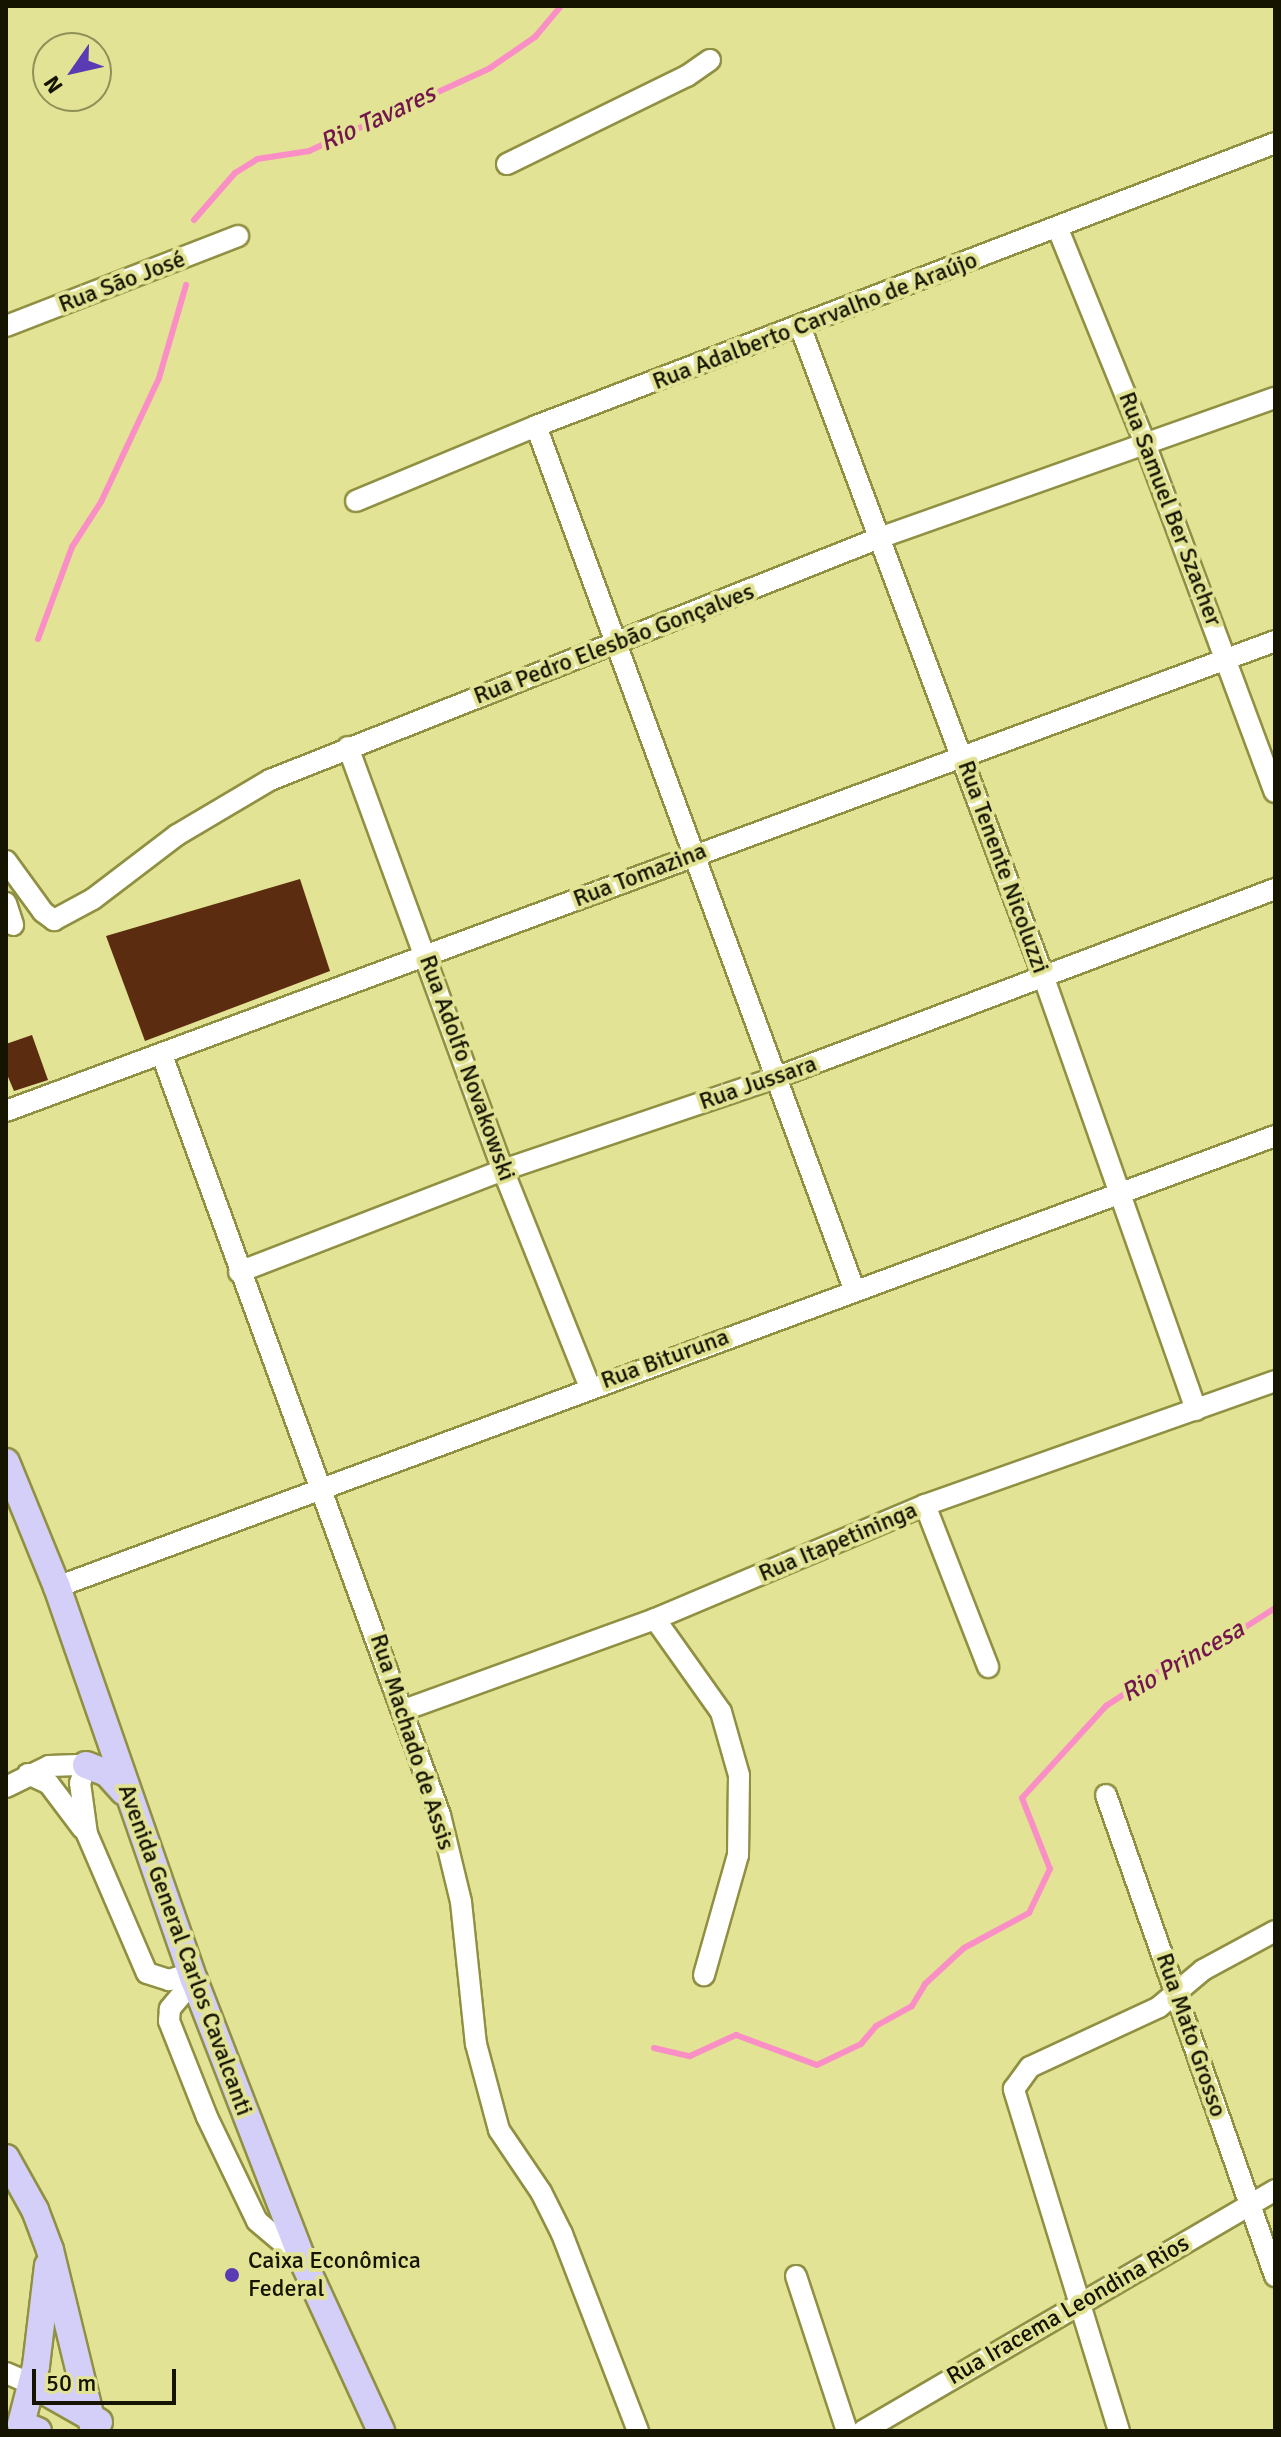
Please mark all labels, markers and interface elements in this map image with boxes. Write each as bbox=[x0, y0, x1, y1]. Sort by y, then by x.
north arrow bbox=[32, 32, 112, 112]
text: N bbox=[38, 71, 69, 98]
water label: Rio Tavares bbox=[315, 79, 441, 159]
street label: Rua São José bbox=[55, 245, 189, 319]
street label: Rua Adalberto Carvalho de Araújo bbox=[649, 246, 981, 396]
street label: Rua Samuel Ber Szacher bbox=[1112, 388, 1228, 630]
street label: Rua Pedro Elesbão Gonçalves bbox=[470, 577, 758, 711]
street label: Rua Tenente Nicoluzzi bbox=[951, 757, 1055, 977]
street label: Rua Tomazina bbox=[569, 836, 711, 914]
street label: Rua Adolfo Novakowski bbox=[413, 951, 521, 1185]
street label: Rua Jussara bbox=[695, 1049, 821, 1117]
street label: Rua Bituruna bbox=[597, 1323, 733, 1395]
street label: Rua Itapetininga bbox=[754, 1496, 922, 1588]
water label: Rio Princesa bbox=[1116, 1614, 1250, 1710]
street label: Rua Machado de Assis bbox=[363, 1630, 461, 1854]
street label: Avenida General Carlos Cavalcanti bbox=[112, 1780, 258, 2120]
street label: Rua Mato Grosso bbox=[1149, 1949, 1233, 2121]
street label: Rua Iracema Leondina Rios bbox=[942, 2229, 1194, 2391]
place label: Caixa Econômica Federal bbox=[248, 2247, 421, 2303]
marker: Caixa Econômica Federal bbox=[223, 2266, 241, 2284]
scale bar bbox=[36, 2353, 180, 2403]
text: 50 m bbox=[46, 2368, 96, 2398]

